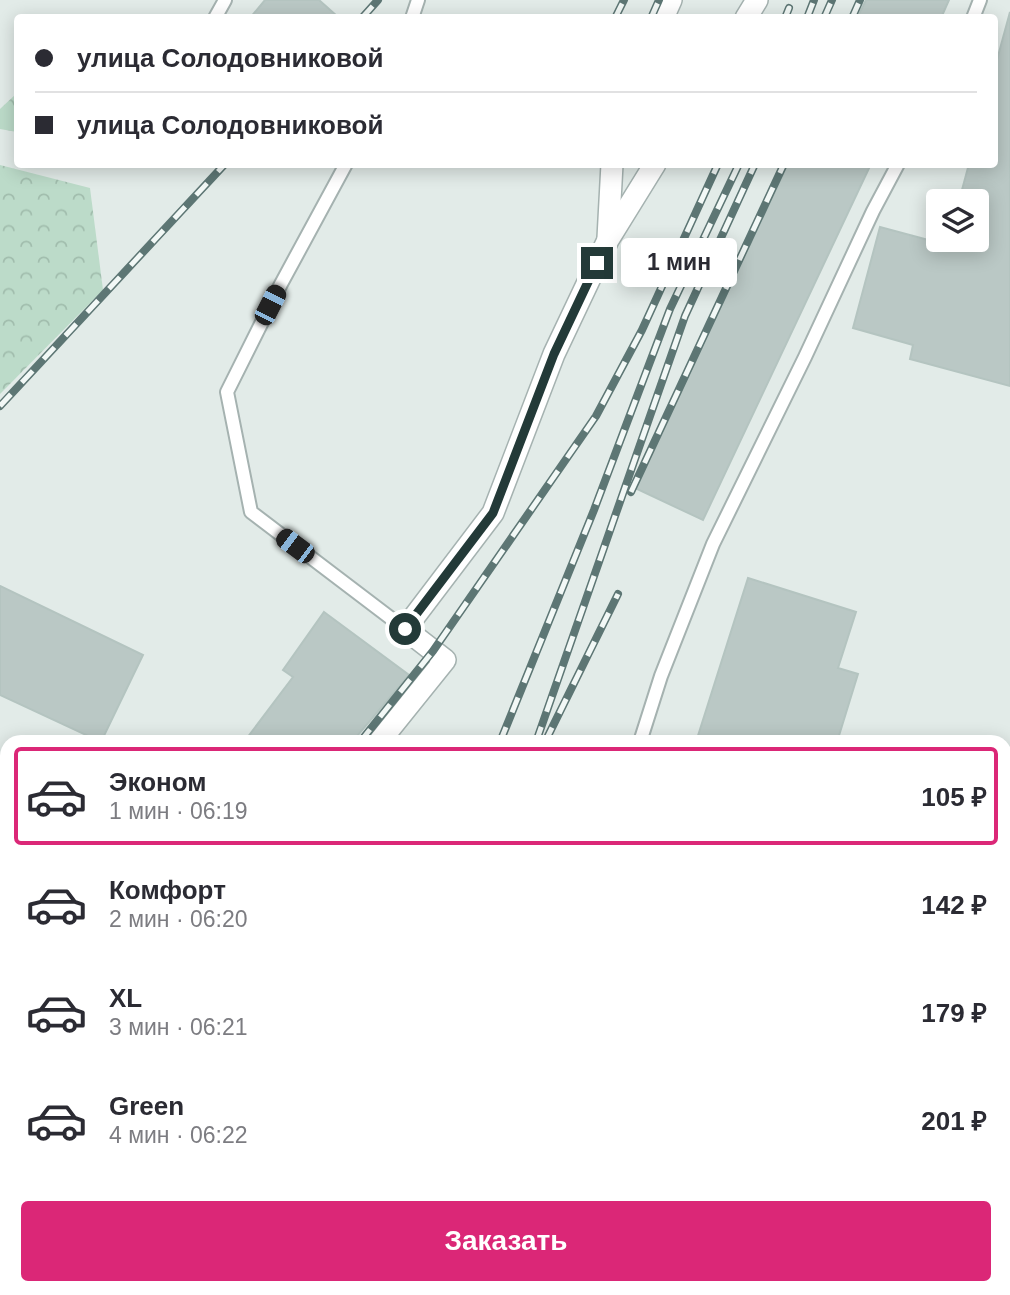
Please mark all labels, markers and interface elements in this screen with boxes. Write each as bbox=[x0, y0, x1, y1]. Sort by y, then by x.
text: улица Солодовниковой bbox=[77, 43, 383, 73]
text: улица Солодовниковой bbox=[77, 110, 383, 140]
map controls bbox=[926, 189, 989, 252]
button: layers bbox=[926, 189, 989, 252]
callout: 1 мин bbox=[622, 238, 737, 288]
route end bbox=[581, 247, 613, 279]
text: 1 мин bbox=[647, 249, 711, 275]
car bbox=[252, 282, 289, 328]
car bbox=[272, 525, 319, 567]
route start bbox=[389, 613, 421, 645]
icon: car bbox=[25, 765, 88, 828]
text: Эконом bbox=[109, 767, 207, 797]
text: 105 ₽ bbox=[921, 782, 987, 812]
text: 1 мин · 06:19 bbox=[109, 798, 248, 824]
icon: car bbox=[25, 873, 88, 936]
text: Комфорт bbox=[109, 875, 226, 905]
text: 142 ₽ bbox=[921, 890, 987, 920]
text: 2 мин · 06:20 bbox=[109, 906, 248, 932]
icon: car bbox=[25, 981, 88, 1044]
text: XL bbox=[109, 983, 142, 1013]
text: 179 ₽ bbox=[921, 998, 987, 1028]
text: 3 мин · 06:21 bbox=[109, 1014, 248, 1040]
icon: car bbox=[25, 1089, 88, 1152]
text: Green bbox=[109, 1091, 184, 1121]
text: 201 ₽ bbox=[921, 1106, 987, 1136]
text: 4 мин · 06:22 bbox=[109, 1122, 248, 1148]
button: Заказать bbox=[21, 1201, 991, 1281]

